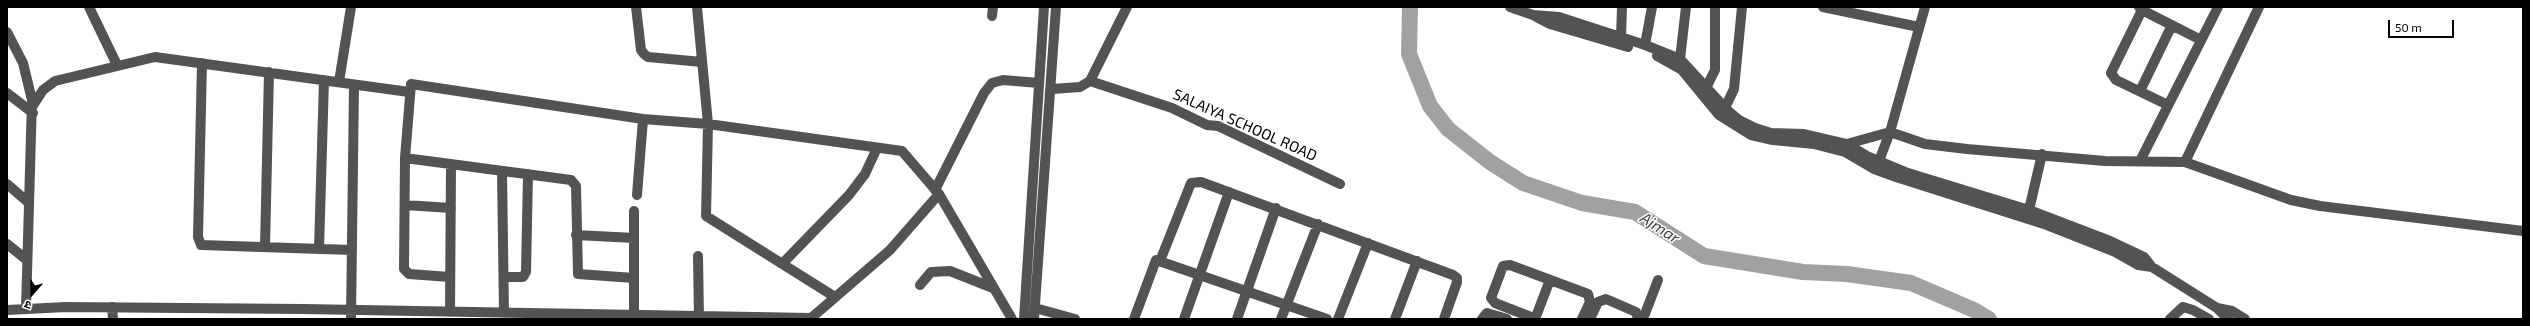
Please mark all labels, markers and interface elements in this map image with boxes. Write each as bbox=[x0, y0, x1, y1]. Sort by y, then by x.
scale bar bbox=[2390, 12, 2456, 38]
text: 50 m bbox=[2395, 20, 2422, 34]
street label: SALAIYA SCHOOL ROAD bbox=[1170, 85, 1320, 165]
water label: Ajmar bbox=[1637, 208, 1683, 248]
north arrow bbox=[12, 274, 52, 314]
text: उ bbox=[22, 299, 33, 313]

